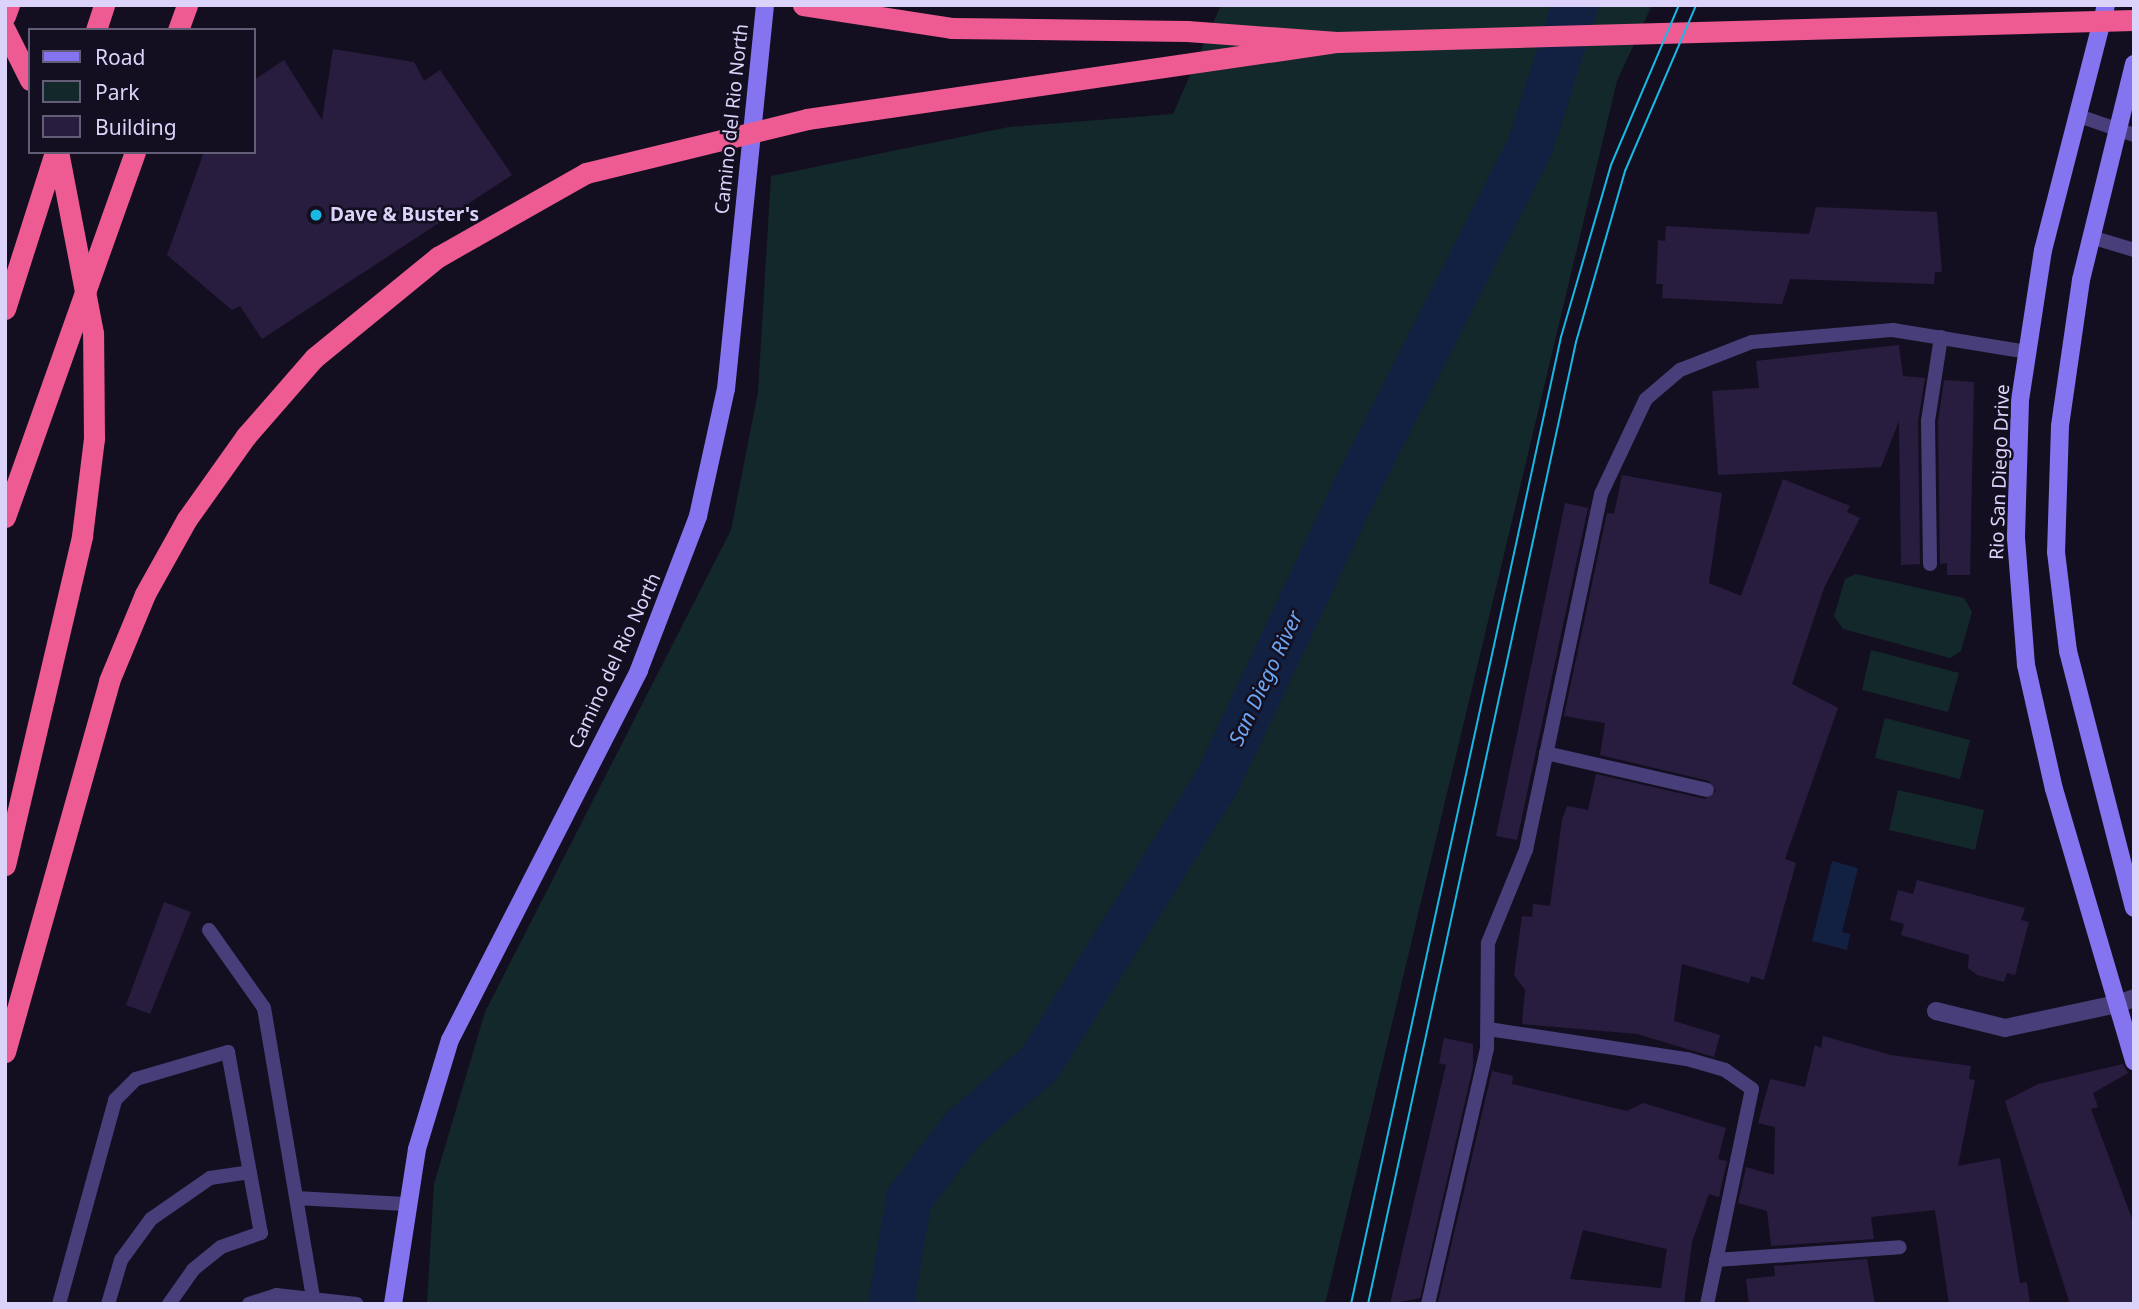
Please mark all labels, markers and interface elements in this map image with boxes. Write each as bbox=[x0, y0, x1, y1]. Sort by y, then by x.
street label: Camino del Rio North bbox=[711, 23, 753, 215]
legend bbox=[28, 28, 256, 154]
text: Road bbox=[95, 43, 145, 71]
text: Park bbox=[95, 78, 139, 106]
text: Building bbox=[95, 113, 177, 141]
place label: Dave & Buster's bbox=[330, 204, 479, 226]
marker: Dave & Buster's bbox=[308, 207, 324, 223]
street label: Rio San Diego Drive bbox=[1986, 384, 2014, 560]
street label: Camino del Rio North bbox=[564, 569, 666, 753]
water label: San Diego River bbox=[1223, 607, 1307, 749]

